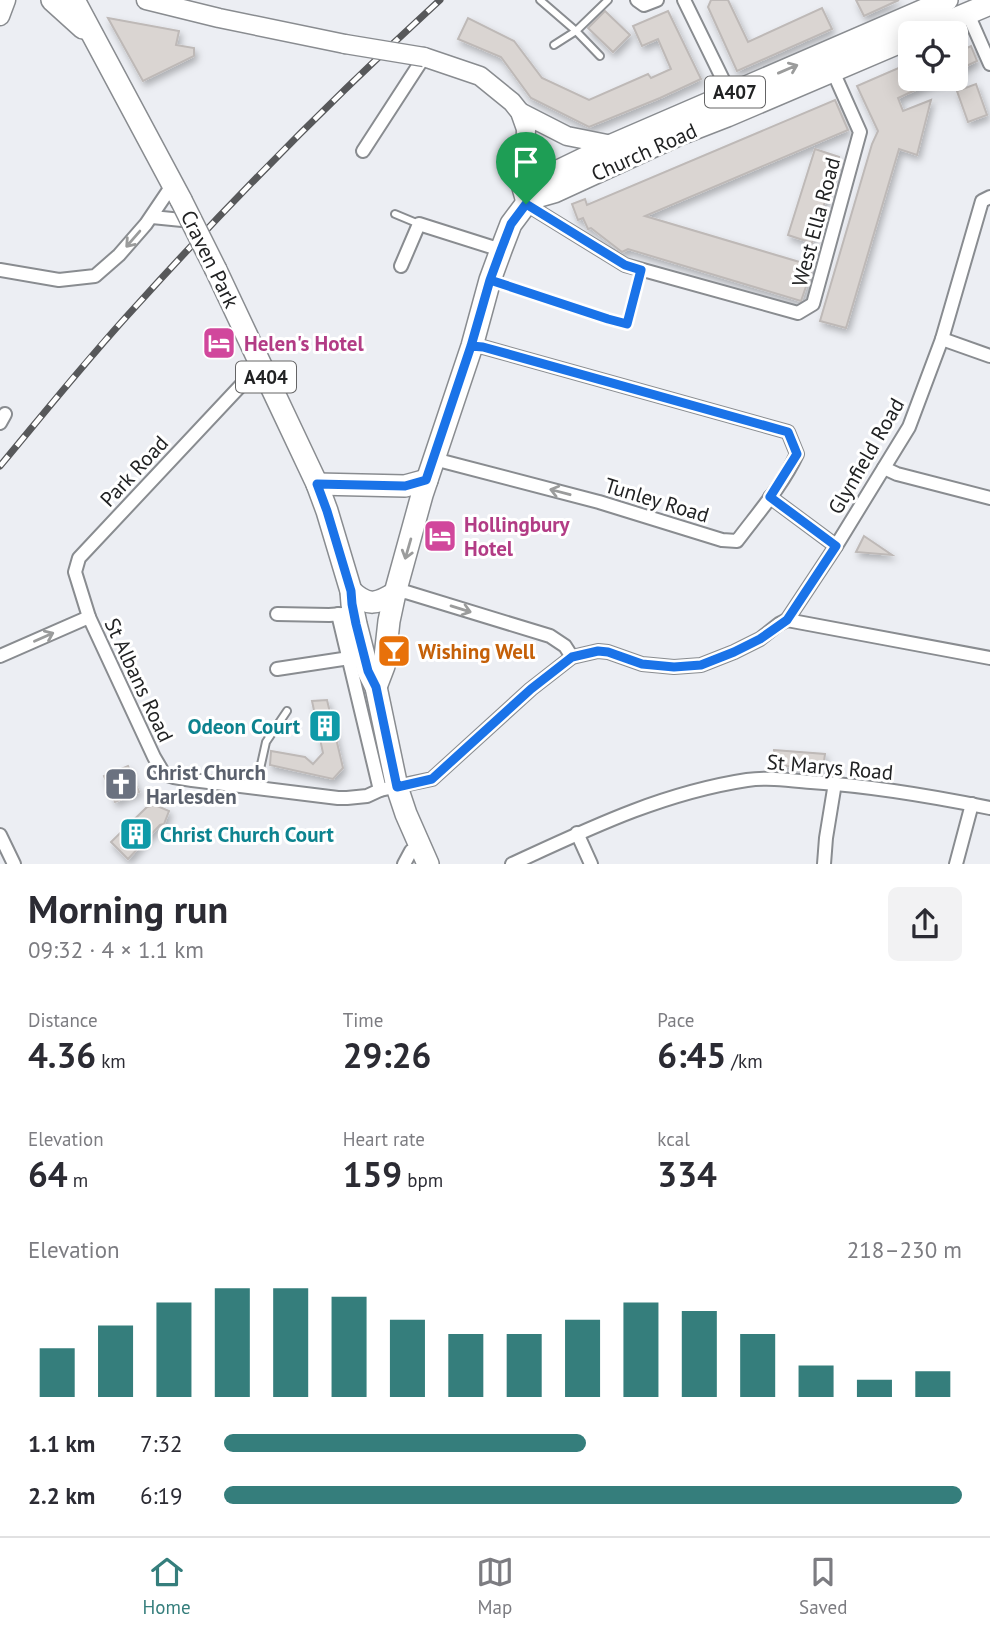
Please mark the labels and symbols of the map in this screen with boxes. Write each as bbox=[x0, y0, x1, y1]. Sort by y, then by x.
one-way arrow bbox=[777, 62, 799, 75]
road number: A407 bbox=[705, 76, 765, 108]
street label: Church Road bbox=[587, 117, 701, 187]
pin bbox=[496, 132, 556, 204]
street label: West Ella Road bbox=[786, 154, 846, 290]
street label: Craven Park bbox=[175, 206, 245, 312]
one-way arrow bbox=[125, 230, 141, 248]
hotel icon: Helen's Hotel bbox=[200, 324, 238, 362]
place label: Helen's Hotel bbox=[244, 330, 364, 357]
road number: A404 bbox=[236, 362, 296, 392]
street label: Glynfield Road bbox=[822, 393, 910, 519]
street label: Park Road bbox=[94, 430, 174, 512]
street label: Tunley Road bbox=[602, 471, 712, 529]
one-way arrow bbox=[549, 485, 571, 498]
place label: Hollingbury Hotel bbox=[464, 511, 571, 562]
hotel icon: Hollingbury Hotel bbox=[421, 517, 459, 555]
one-way arrow bbox=[400, 538, 413, 560]
one-way arrow bbox=[450, 604, 472, 617]
street label: St Albans Road bbox=[98, 614, 180, 746]
one-way arrow bbox=[33, 630, 54, 643]
bar icon: Wishing Well bbox=[375, 632, 413, 670]
place label: Wishing Well bbox=[418, 638, 536, 665]
building icon: Odeon Court bbox=[306, 707, 344, 745]
place label: Odeon Court bbox=[187, 713, 301, 740]
street label: St Marys Road bbox=[766, 748, 894, 786]
place label: Christ Church Harlesden bbox=[146, 759, 266, 810]
church icon: Christ Church Harlesden bbox=[102, 765, 140, 803]
building icon: Christ Church Court bbox=[117, 815, 155, 853]
place label: Christ Church Court bbox=[160, 821, 334, 848]

